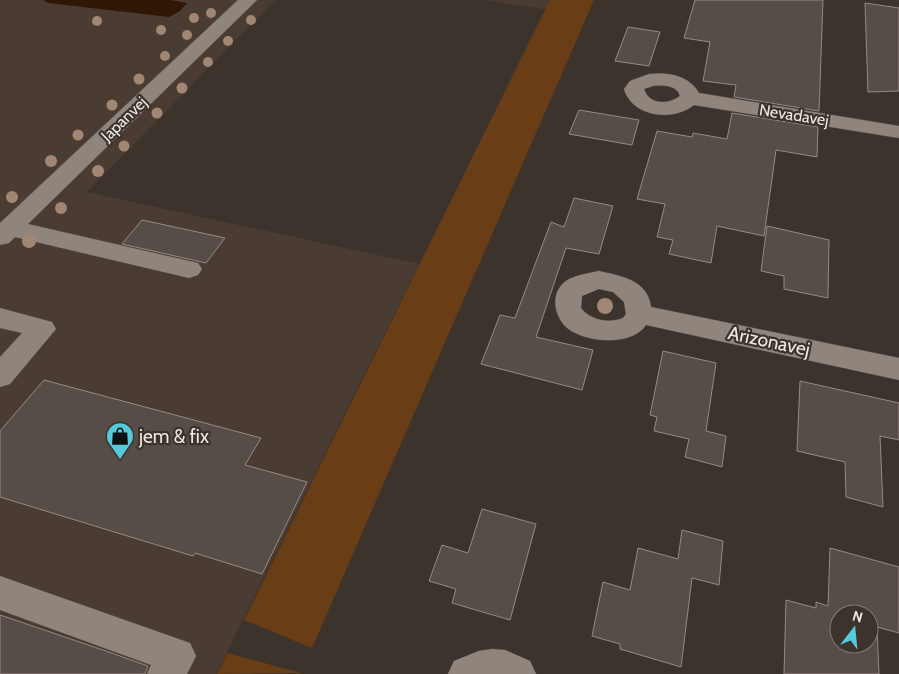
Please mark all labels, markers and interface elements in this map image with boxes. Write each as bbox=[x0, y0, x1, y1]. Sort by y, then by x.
street label: Japanvej bbox=[96, 93, 151, 146]
street label: Nevadavej bbox=[758, 100, 830, 130]
street label: Arizonavej bbox=[726, 321, 812, 361]
shop icon: jem & fix bbox=[105, 421, 135, 460]
place label: jem & fix bbox=[138, 425, 209, 448]
north arrow bbox=[829, 604, 879, 654]
text: N bbox=[850, 606, 865, 627]

